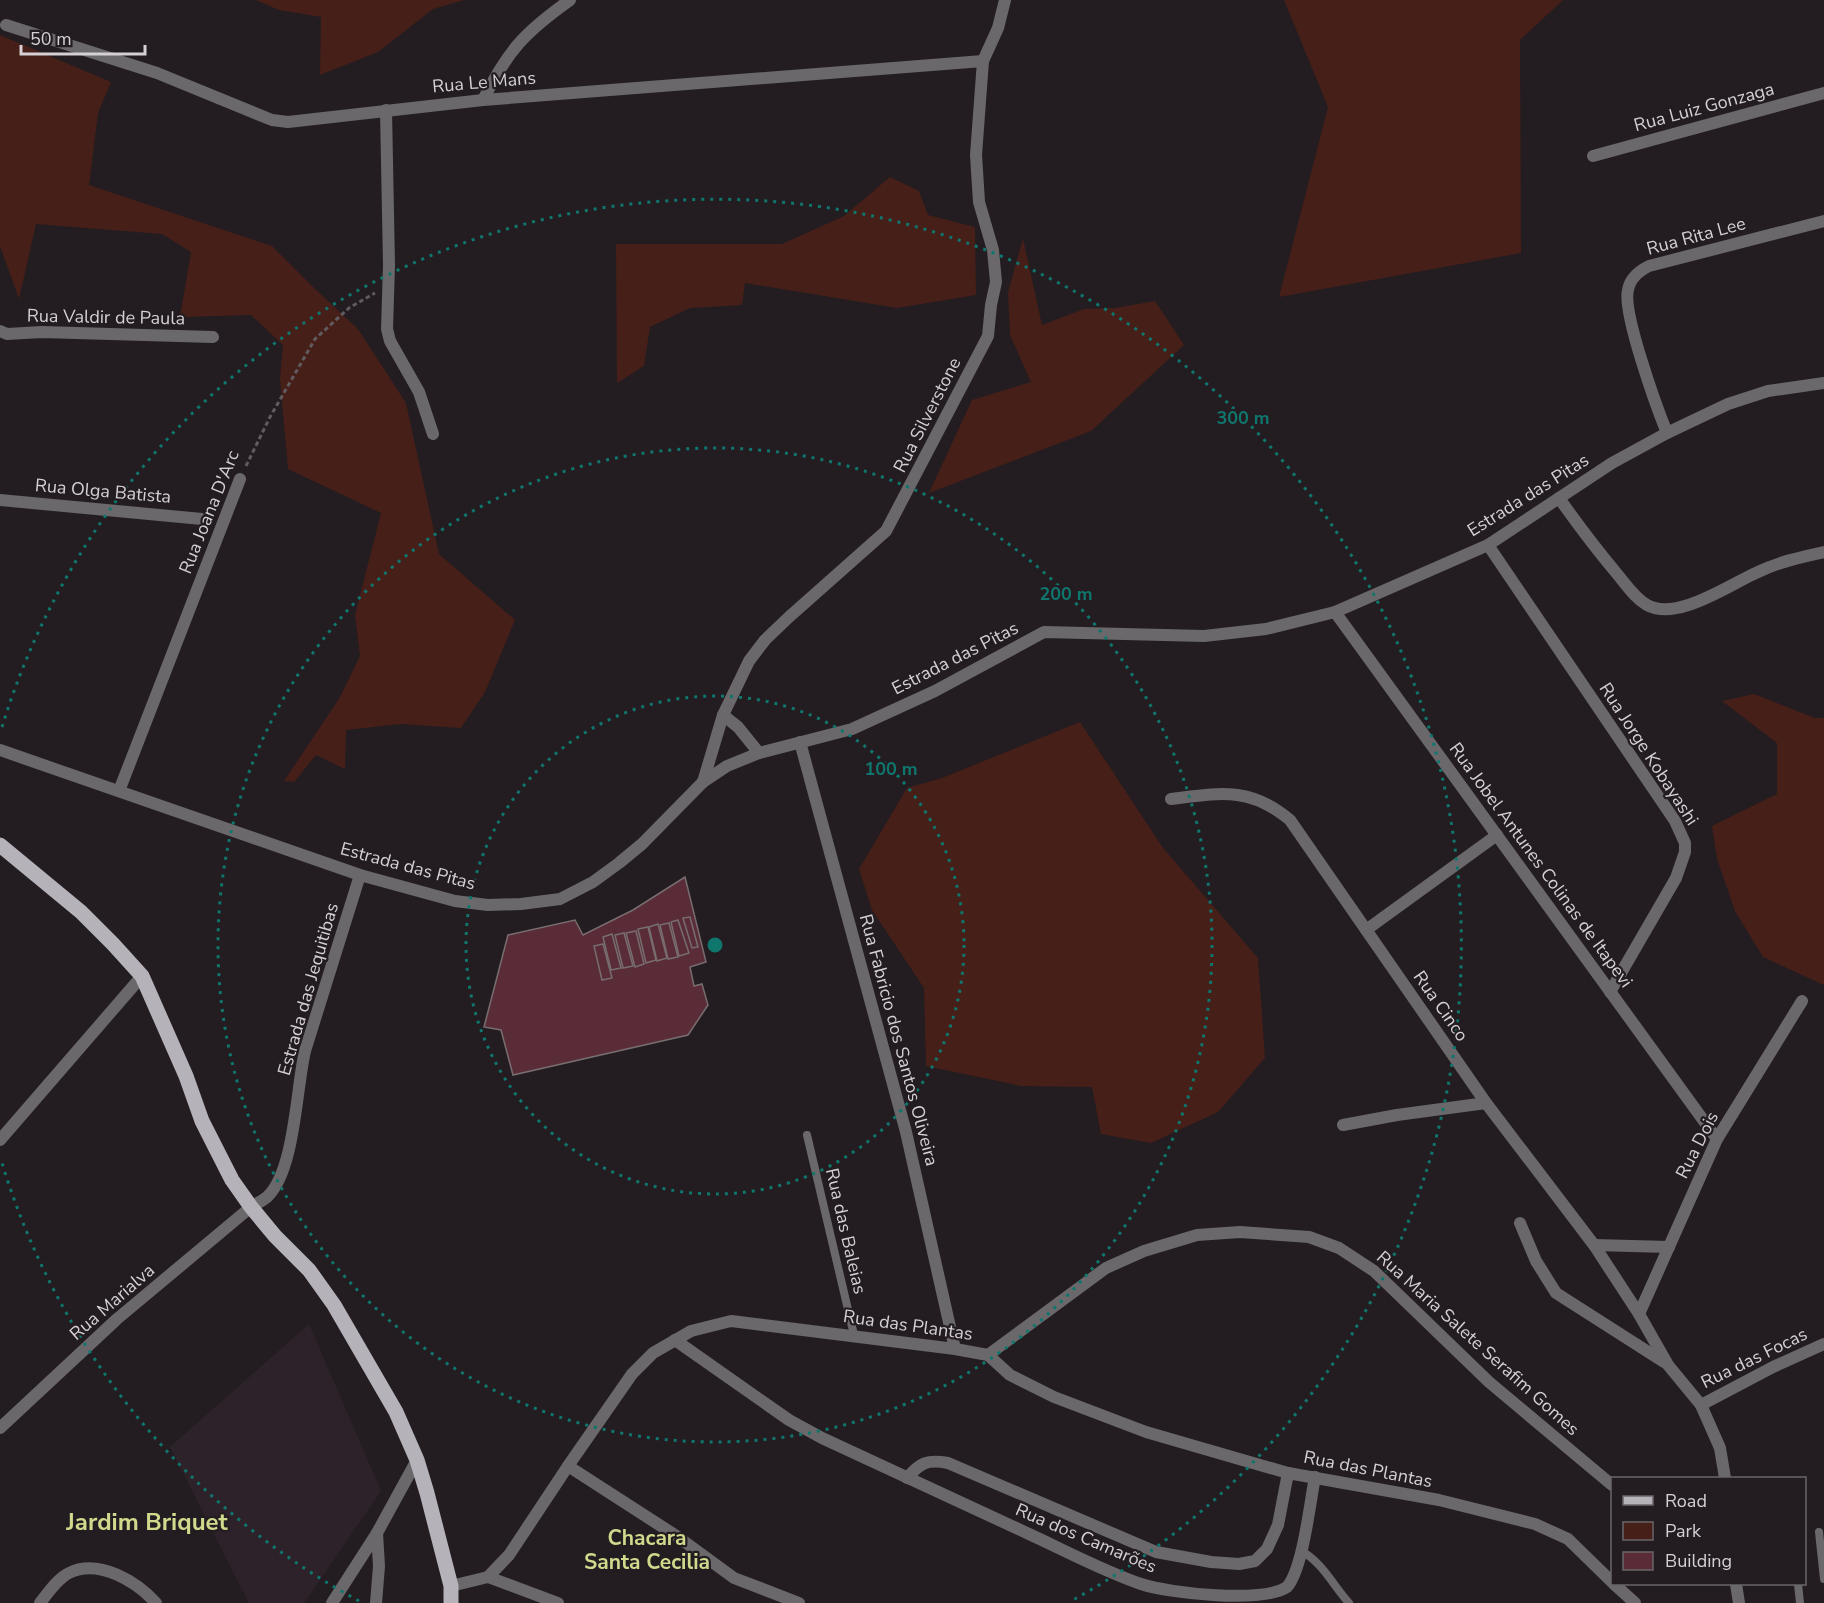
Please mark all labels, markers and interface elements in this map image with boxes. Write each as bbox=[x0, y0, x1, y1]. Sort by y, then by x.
scale bar bbox=[21, 18, 146, 56]
text: 50 m bbox=[30, 27, 72, 51]
street label: Rua Le Mans bbox=[431, 66, 537, 98]
street label: Rua Luiz Gonzaga bbox=[1631, 77, 1777, 137]
street label: Rua Rita Lee bbox=[1644, 211, 1748, 261]
street label: Rua Valdir de Paula bbox=[27, 304, 185, 330]
street label: Rua Silverstone bbox=[888, 353, 966, 477]
text: 300 m bbox=[1216, 406, 1270, 430]
street label: Rua Joana D'Arc bbox=[173, 447, 245, 577]
street label: Estrada das Pitas bbox=[1463, 448, 1593, 542]
street label: Rua Olga Batista bbox=[34, 473, 172, 509]
text: 200 m bbox=[1039, 582, 1093, 606]
street label: Estrada das Pitas bbox=[888, 616, 1022, 700]
street label: Rua Jorge Kobayashi bbox=[1594, 678, 1704, 830]
street label: Rua Jobel Antunes Colinas de Itapevi bbox=[1444, 738, 1638, 992]
text: 100 m bbox=[864, 757, 918, 781]
street label: Estrada das Pitas bbox=[338, 836, 478, 896]
street label: Estrada das Jequitibas bbox=[272, 900, 344, 1078]
street label: Rua Fabricio dos Santos Oliveira bbox=[854, 911, 944, 1169]
centre of rings bbox=[705, 935, 725, 955]
street label: Rua Cinco bbox=[1408, 966, 1474, 1046]
street label: Rua Dois bbox=[1670, 1107, 1724, 1183]
street label: Rua das Baleias bbox=[820, 1166, 872, 1296]
street label: Rua Maria Salete Serafim Gomes bbox=[1371, 1245, 1585, 1441]
street label: Rua Marialva bbox=[64, 1258, 160, 1346]
street label: Rua das Plantas bbox=[842, 1304, 974, 1346]
street label: Rua das Focas bbox=[1697, 1322, 1811, 1394]
street label: Rua das Plantas bbox=[1302, 1445, 1434, 1493]
legend bbox=[1611, 1477, 1806, 1585]
text: Road bbox=[1665, 1489, 1707, 1513]
street label: Rua dos Camarões bbox=[1012, 1497, 1160, 1579]
district label: Jardim Briquet bbox=[65, 1506, 228, 1538]
text: Park bbox=[1665, 1519, 1702, 1543]
district label: Chacara Santa Cecilia bbox=[584, 1524, 710, 1576]
text: Building bbox=[1665, 1549, 1732, 1573]

